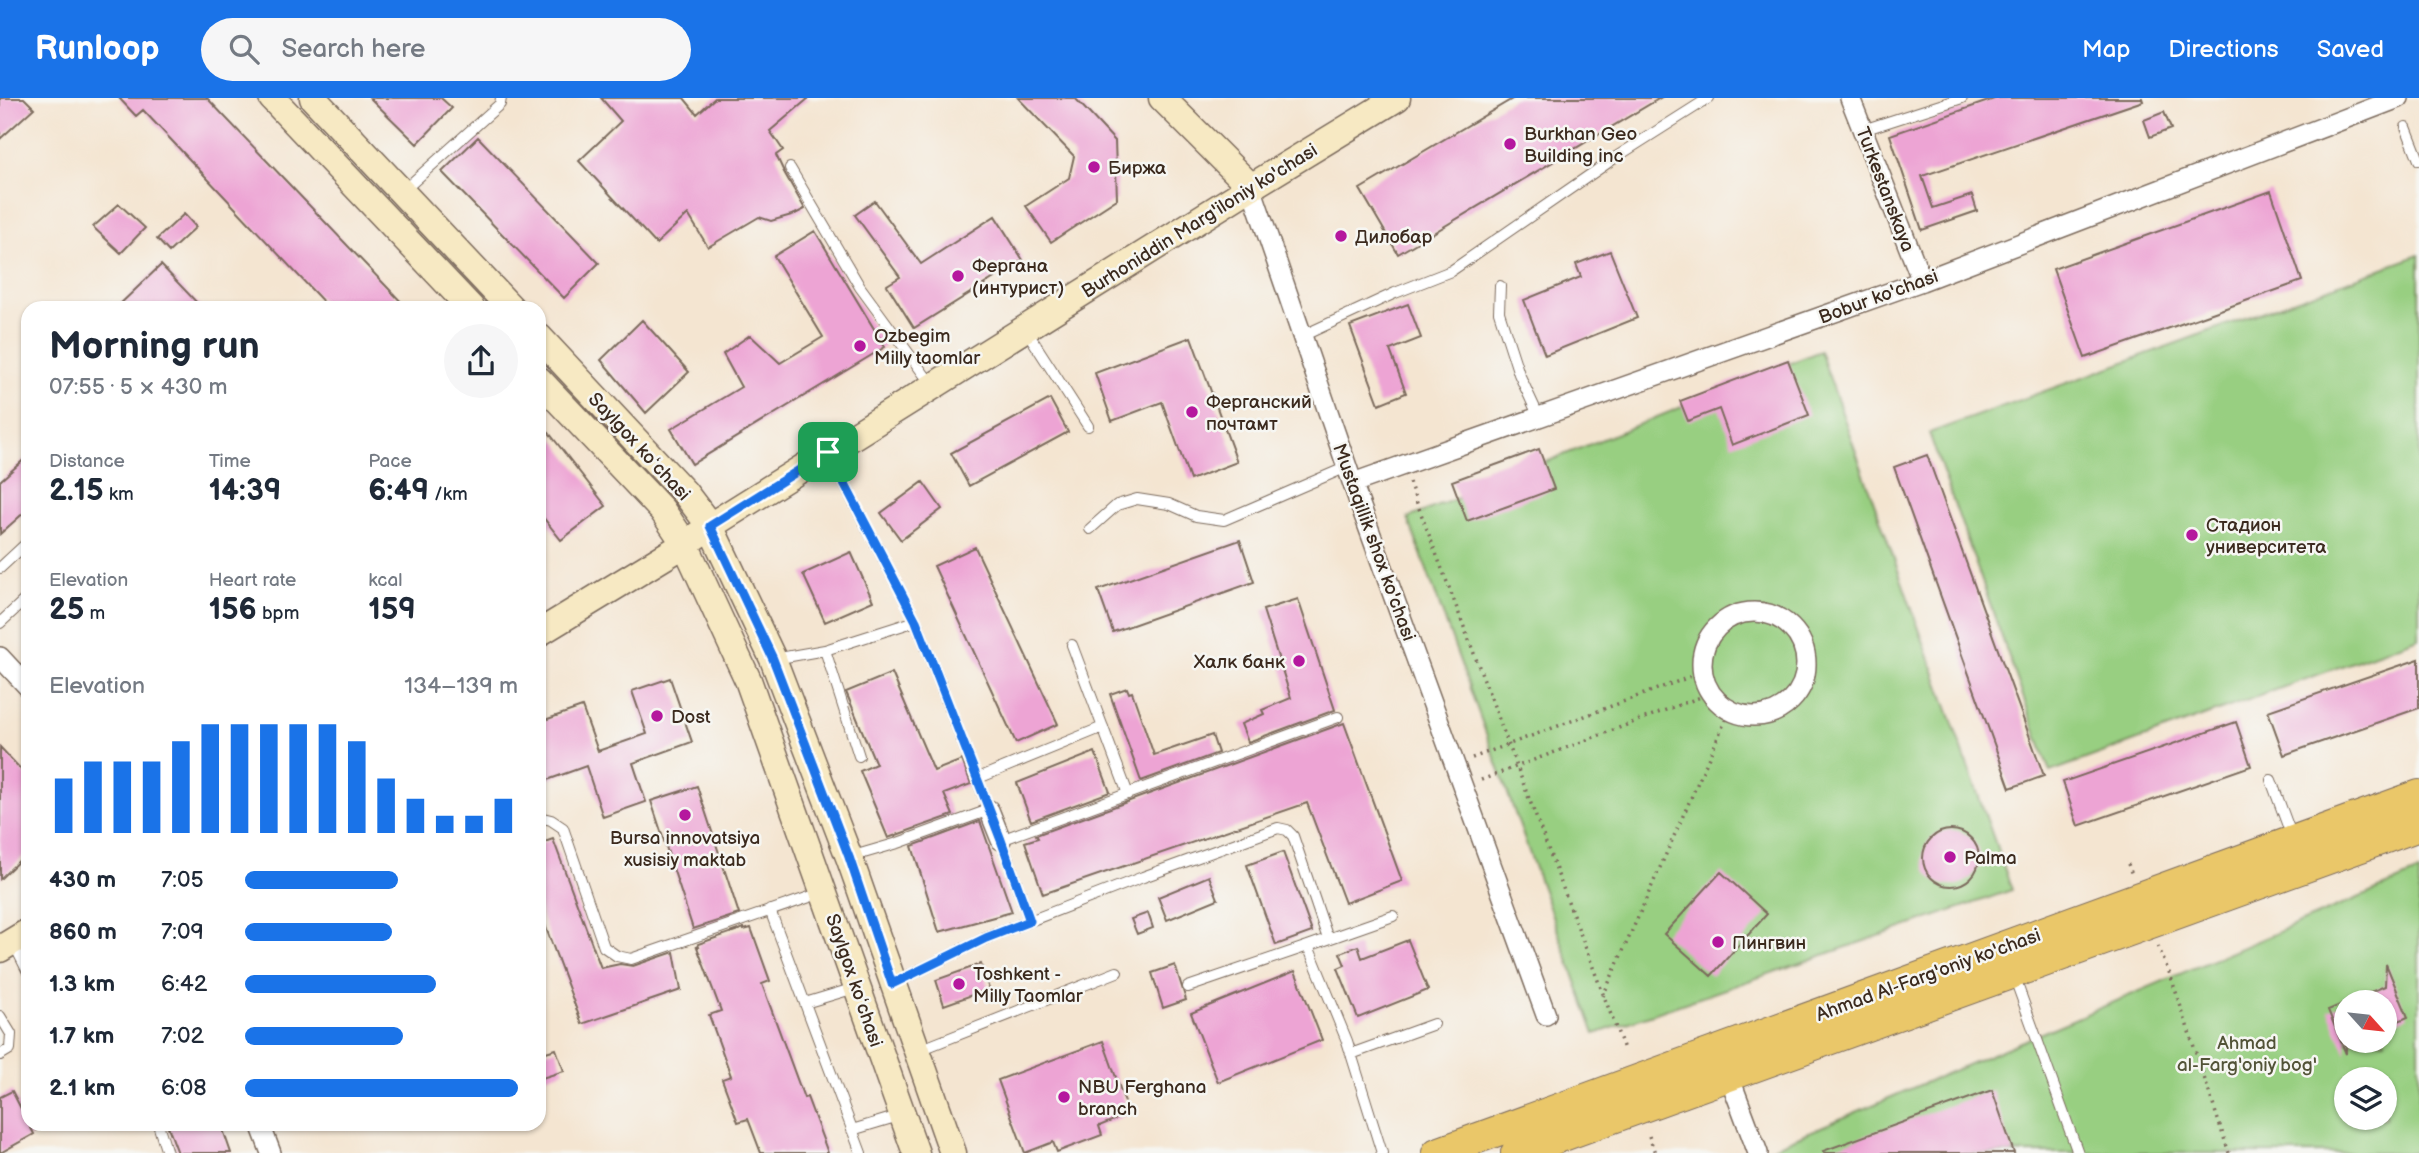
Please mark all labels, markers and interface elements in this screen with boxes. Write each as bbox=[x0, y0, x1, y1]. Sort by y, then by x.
search box bbox=[201, 18, 691, 81]
text: Runloop bbox=[35, 29, 159, 69]
icon: search bbox=[225, 30, 263, 68]
text: Search here bbox=[281, 34, 425, 65]
text: Map bbox=[2082, 35, 2130, 64]
text: Directions bbox=[2168, 35, 2279, 64]
text: Saved bbox=[2317, 35, 2384, 64]
place label: Burkhan Geo Building inc bbox=[1524, 123, 1637, 168]
street label: Turkestanskaya bbox=[1850, 124, 1919, 255]
marker: Burkhan Geo Building inc bbox=[1502, 136, 1518, 152]
street label: Burhoniddin Marg'iloniy ko'chasi bbox=[1078, 139, 1322, 303]
place label: Биржа bbox=[1108, 157, 1166, 180]
marker: Биржа bbox=[1086, 159, 1102, 175]
place label: Дилобар bbox=[1355, 226, 1432, 249]
marker: Дилобар bbox=[1333, 228, 1349, 244]
place label: Фергана (интурист) bbox=[972, 255, 1064, 300]
street label: Bobur ko'chasi bbox=[1816, 265, 1941, 330]
marker: Фергана (интурист) bbox=[950, 268, 966, 284]
text: Morning run bbox=[49, 324, 260, 369]
button: share bbox=[444, 324, 518, 398]
place label: Ozbegim Milly taomlar bbox=[874, 325, 981, 370]
marker: Ozbegim Milly taomlar bbox=[852, 338, 868, 354]
text: 07:55 · 5 × 430 m bbox=[49, 373, 228, 401]
street label: Saylgox koʻchasi bbox=[583, 388, 695, 506]
place label: Ферганский почтамт bbox=[1206, 391, 1312, 436]
marker: Ферганский почтамт bbox=[1184, 404, 1200, 420]
pin bbox=[798, 422, 858, 482]
icon: arrive bbox=[809, 433, 847, 471]
street label: Mustaqillik shox ko'chasi bbox=[1327, 441, 1420, 644]
text: Distance bbox=[49, 450, 125, 473]
text: Time bbox=[209, 450, 251, 473]
text: Pace bbox=[368, 450, 412, 473]
text: 2.15 bbox=[49, 473, 104, 509]
text: 14:39 bbox=[209, 473, 281, 509]
text: 6:49 bbox=[368, 473, 429, 509]
text: km bbox=[104, 483, 134, 506]
text: /km bbox=[429, 483, 468, 506]
place label: Стадион университета bbox=[2206, 514, 2326, 559]
marker: Стадион университета bbox=[2184, 527, 2200, 543]
text: Elevation bbox=[49, 569, 128, 592]
text: Heart rate bbox=[209, 569, 296, 592]
text: kcal bbox=[368, 569, 402, 592]
text: 25 bbox=[49, 592, 84, 628]
text: 156 bbox=[209, 592, 257, 628]
text: 159 bbox=[368, 592, 416, 628]
text: m bbox=[84, 602, 105, 625]
text: bpm bbox=[257, 602, 299, 625]
place label: Халк банк bbox=[1194, 651, 1285, 674]
marker: Халк банк bbox=[1291, 653, 1307, 669]
text: Elevation bbox=[49, 672, 145, 700]
text: 134–139 m bbox=[404, 672, 518, 700]
place label: Dost bbox=[671, 706, 711, 729]
marker: Dost bbox=[649, 708, 665, 724]
marker: Bursa innovatsiya xusisiy maktab bbox=[677, 807, 693, 823]
place label: Bursa innovatsiya xusisiy maktab bbox=[610, 827, 760, 872]
place label: Palma bbox=[1964, 847, 2017, 870]
marker: Palma bbox=[1942, 849, 1958, 865]
text: 430 m bbox=[49, 866, 116, 894]
text: 7:05 bbox=[161, 866, 204, 894]
street label: Saylgox koʻchasi bbox=[820, 911, 887, 1050]
text: 860 m bbox=[49, 918, 117, 946]
text: 7:09 bbox=[161, 918, 204, 946]
street label: Ahmad Al-Farg'oniy ko'chasi bbox=[1813, 924, 2044, 1027]
place label: Пингвин bbox=[1732, 932, 1806, 955]
marker: Пингвин bbox=[1710, 934, 1726, 950]
place label: Toshkent - Milly Taomlar bbox=[973, 963, 1084, 1008]
text: 1.3 km bbox=[49, 970, 115, 998]
text: 6:42 bbox=[161, 970, 207, 998]
marker: Toshkent - Milly Taomlar bbox=[951, 976, 967, 992]
north arrow bbox=[2334, 990, 2398, 1054]
map controls bbox=[2334, 990, 2397, 1130]
text: 1.7 km bbox=[49, 1022, 114, 1050]
text: 7:02 bbox=[161, 1022, 204, 1050]
park label: Ahmad al-Farg'oniy bog' bbox=[2177, 1032, 2317, 1077]
button: layers bbox=[2334, 1067, 2397, 1130]
text: 2.1 km bbox=[49, 1074, 115, 1102]
text: 6:08 bbox=[161, 1074, 207, 1102]
place label: NBU Ferghana branch bbox=[1078, 1076, 1207, 1121]
marker: NBU Ferghana branch bbox=[1056, 1089, 1072, 1105]

